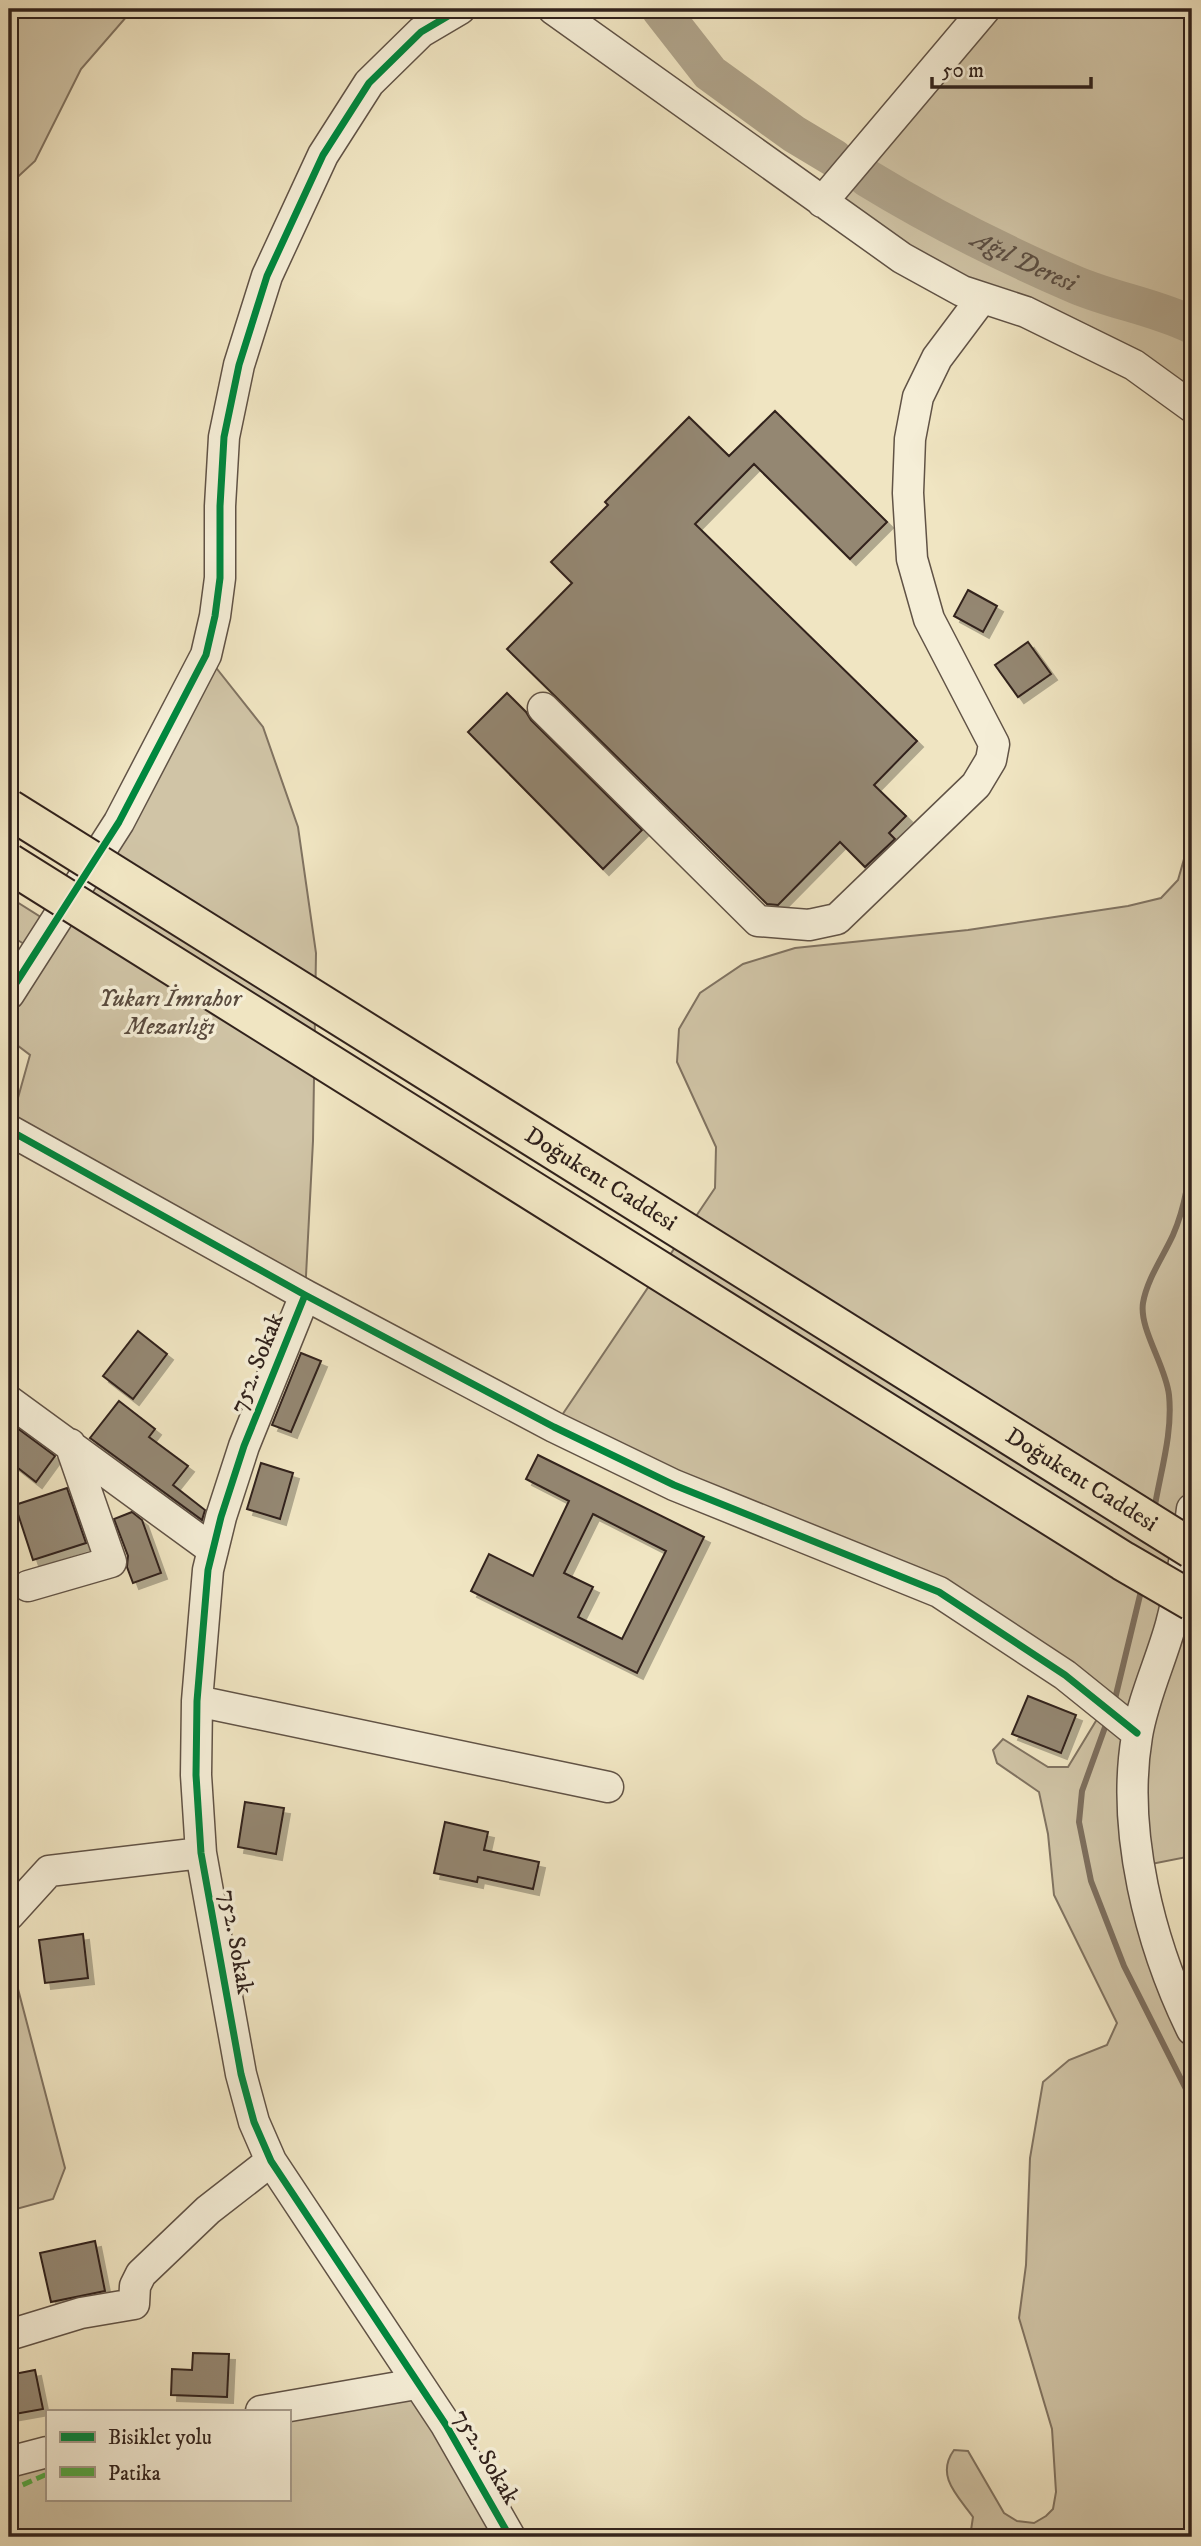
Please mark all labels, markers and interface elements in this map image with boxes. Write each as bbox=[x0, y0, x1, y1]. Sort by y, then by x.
scale bar bbox=[932, 46, 1091, 90]
text: 50 m bbox=[942, 58, 984, 84]
water label: Ağıl Deresi bbox=[963, 221, 1084, 301]
park label: Yukarı İmrahor Mezarlığı bbox=[99, 984, 243, 1042]
street label: Doğukent Caddesi bbox=[519, 1120, 682, 1238]
street label: 752. Sokak bbox=[223, 1308, 291, 1418]
street label: Doğukent Caddesi bbox=[1000, 1421, 1163, 1539]
street label: 752. Sokak bbox=[212, 1887, 260, 1997]
street label: 752. Sokak bbox=[446, 2404, 526, 2510]
legend bbox=[46, 2410, 290, 2500]
text: Bisiklet yolu bbox=[108, 2425, 212, 2451]
text: Patika bbox=[108, 2461, 161, 2487]

